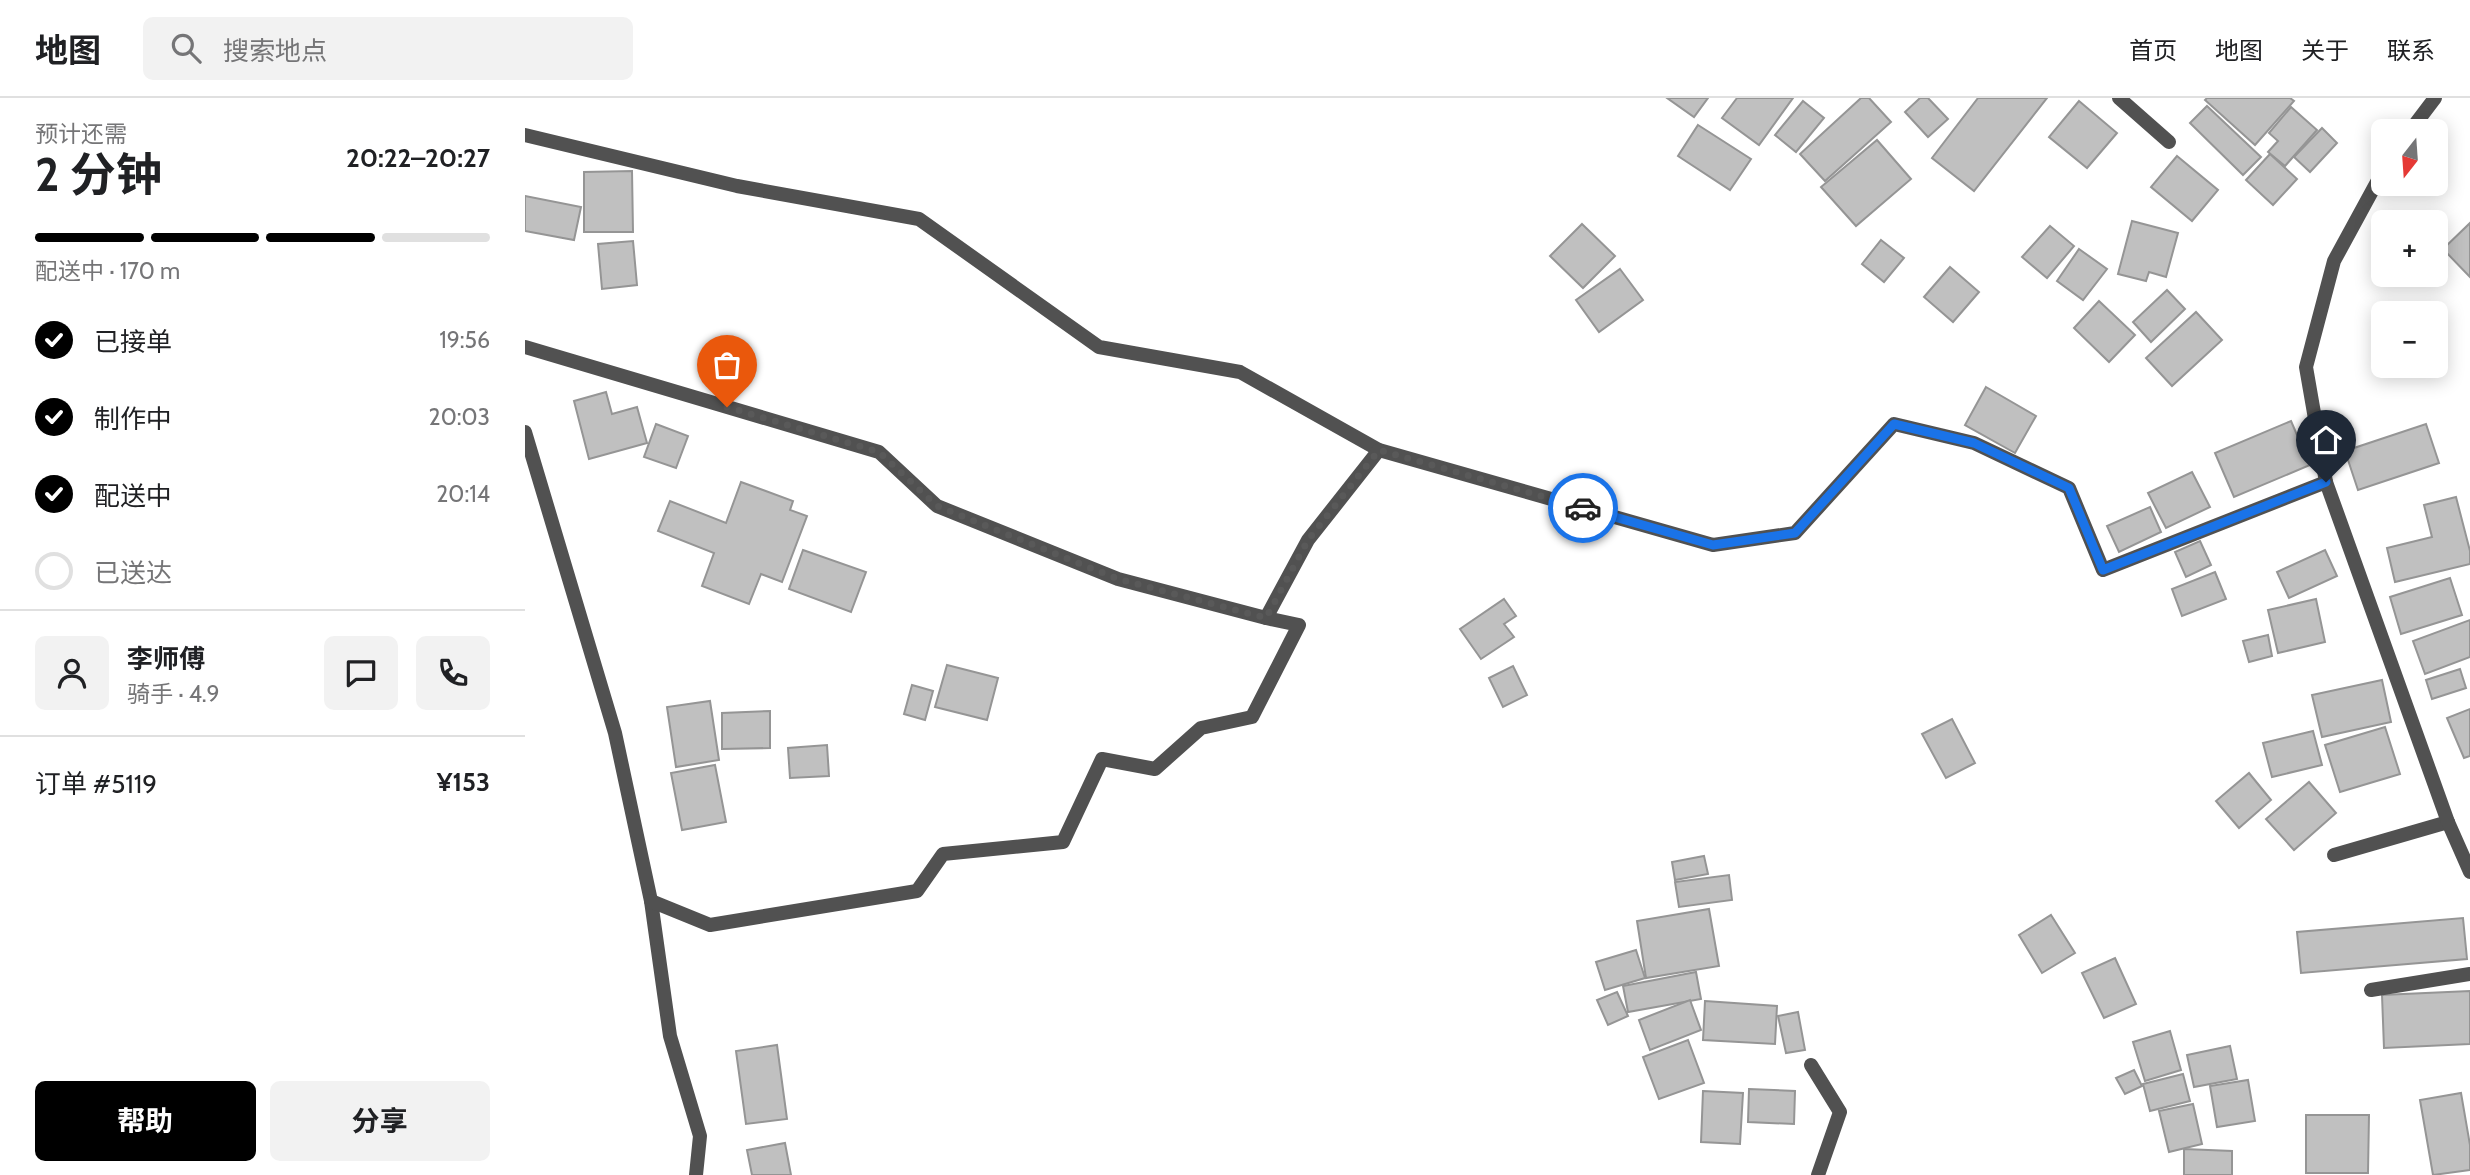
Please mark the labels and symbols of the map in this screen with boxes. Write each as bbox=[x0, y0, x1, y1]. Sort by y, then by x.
north arrow bbox=[2371, 119, 2448, 196]
pin bbox=[697, 335, 757, 407]
pin bbox=[2296, 410, 2356, 482]
courier bbox=[1548, 473, 1618, 543]

